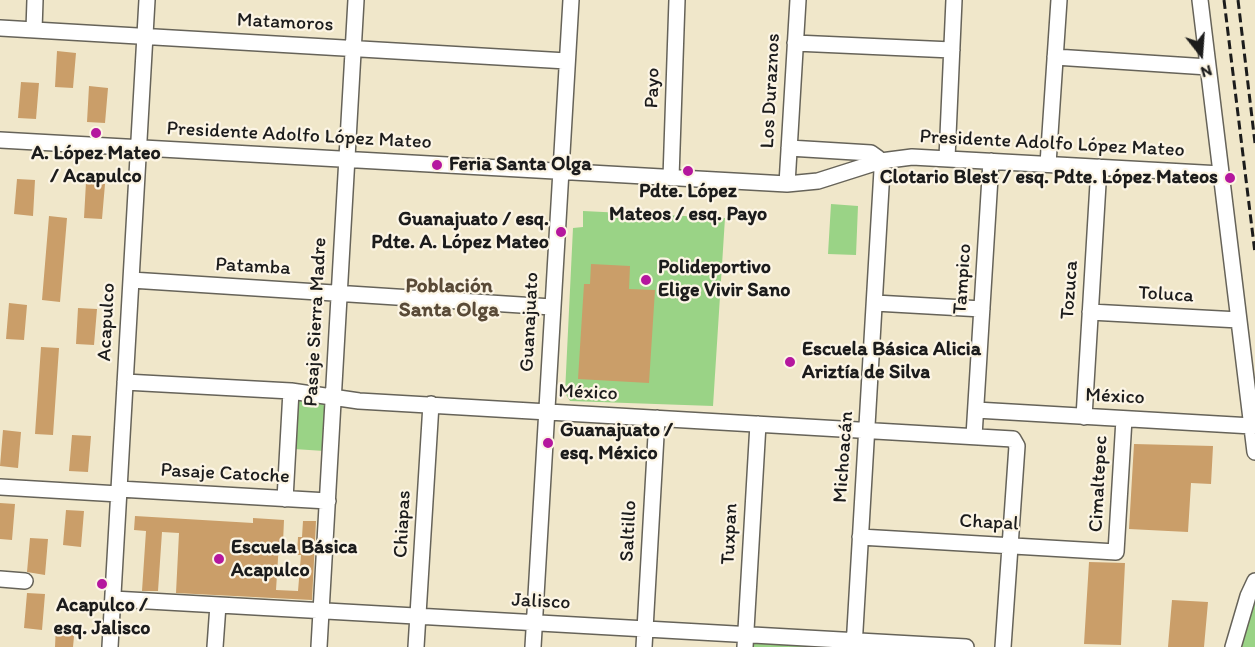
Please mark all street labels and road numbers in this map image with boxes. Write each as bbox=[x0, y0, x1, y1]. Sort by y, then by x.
street label: Matamoros bbox=[236, 8, 334, 38]
street label: Los Duraznos bbox=[756, 33, 786, 149]
street label: Payo bbox=[640, 67, 666, 109]
street label: Presidente Adolfo López Mateo bbox=[166, 117, 432, 155]
street label: Presidente Adolfo López Mateo bbox=[919, 125, 1185, 163]
street label: Pasaje Sierra Madre bbox=[300, 237, 332, 407]
street label: Tampico bbox=[949, 243, 977, 315]
street label: Patamba bbox=[215, 253, 291, 281]
street label: Tozuca bbox=[1056, 260, 1084, 320]
street label: Guanajuato bbox=[515, 271, 545, 373]
street label: Acapulco bbox=[93, 282, 121, 362]
street label: Toluca bbox=[1138, 282, 1194, 308]
street label: México bbox=[558, 379, 618, 407]
street label: México bbox=[1085, 383, 1145, 411]
street label: Michoacán bbox=[829, 410, 859, 504]
street label: Cimaltepec bbox=[1084, 435, 1114, 533]
street label: Pasaje Catoche bbox=[160, 459, 290, 489]
street label: Chiapas bbox=[389, 490, 417, 558]
street label: Saltillo bbox=[615, 500, 643, 562]
street label: Tuxpan bbox=[716, 503, 744, 565]
street label: Chapal bbox=[959, 509, 1019, 537]
street label: Jalisco bbox=[511, 588, 571, 616]

